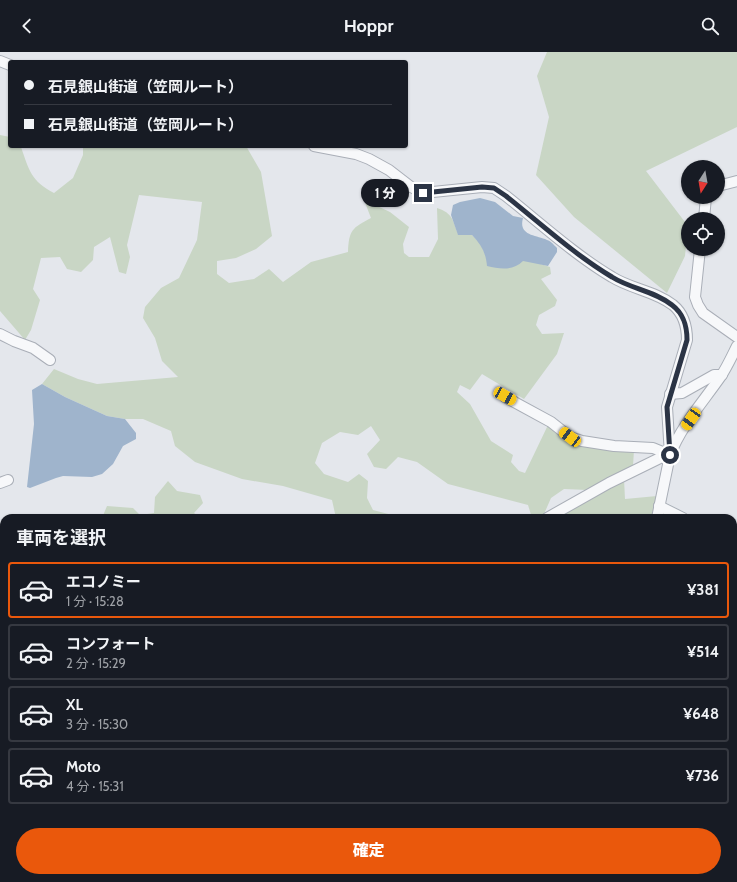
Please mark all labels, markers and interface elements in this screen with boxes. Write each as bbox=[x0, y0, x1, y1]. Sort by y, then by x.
icon: back bbox=[16, 15, 38, 37]
text: Hoppr bbox=[344, 15, 393, 37]
icon: search bbox=[699, 15, 721, 37]
text: 石見銀山街道（笠岡ルート） bbox=[48, 78, 243, 96]
text: 石見銀山街道（笠岡ルート） bbox=[48, 116, 243, 134]
north arrow bbox=[681, 160, 725, 204]
map controls bbox=[681, 160, 725, 256]
callout: 1 分 bbox=[361, 179, 409, 207]
route end bbox=[414, 184, 432, 202]
text: 1 分 bbox=[375, 185, 395, 201]
button: locate bbox=[681, 212, 725, 256]
car bbox=[492, 385, 518, 407]
car bbox=[679, 406, 703, 432]
car bbox=[557, 425, 583, 449]
route start bbox=[661, 446, 679, 464]
text: 車両を選択 bbox=[16, 527, 106, 549]
icon: car bbox=[18, 572, 54, 608]
text: エコノミー bbox=[66, 573, 141, 591]
text: ¥381 bbox=[687, 581, 719, 599]
text: 1 分 · 15:28 bbox=[66, 593, 124, 609]
icon: car bbox=[18, 634, 54, 670]
text: コンフォート bbox=[66, 635, 156, 653]
text: ¥514 bbox=[687, 643, 719, 661]
text: 2 分 · 15:29 bbox=[66, 655, 126, 671]
icon: car bbox=[18, 696, 54, 732]
text: XL bbox=[66, 696, 83, 714]
text: ¥648 bbox=[683, 705, 719, 723]
text: 3 分 · 15:30 bbox=[66, 716, 128, 732]
icon: car bbox=[18, 758, 54, 794]
text: Moto bbox=[66, 758, 100, 776]
text: ¥736 bbox=[686, 767, 719, 785]
text: 4 分 · 15:31 bbox=[66, 778, 124, 794]
button: 確定 bbox=[16, 828, 721, 874]

